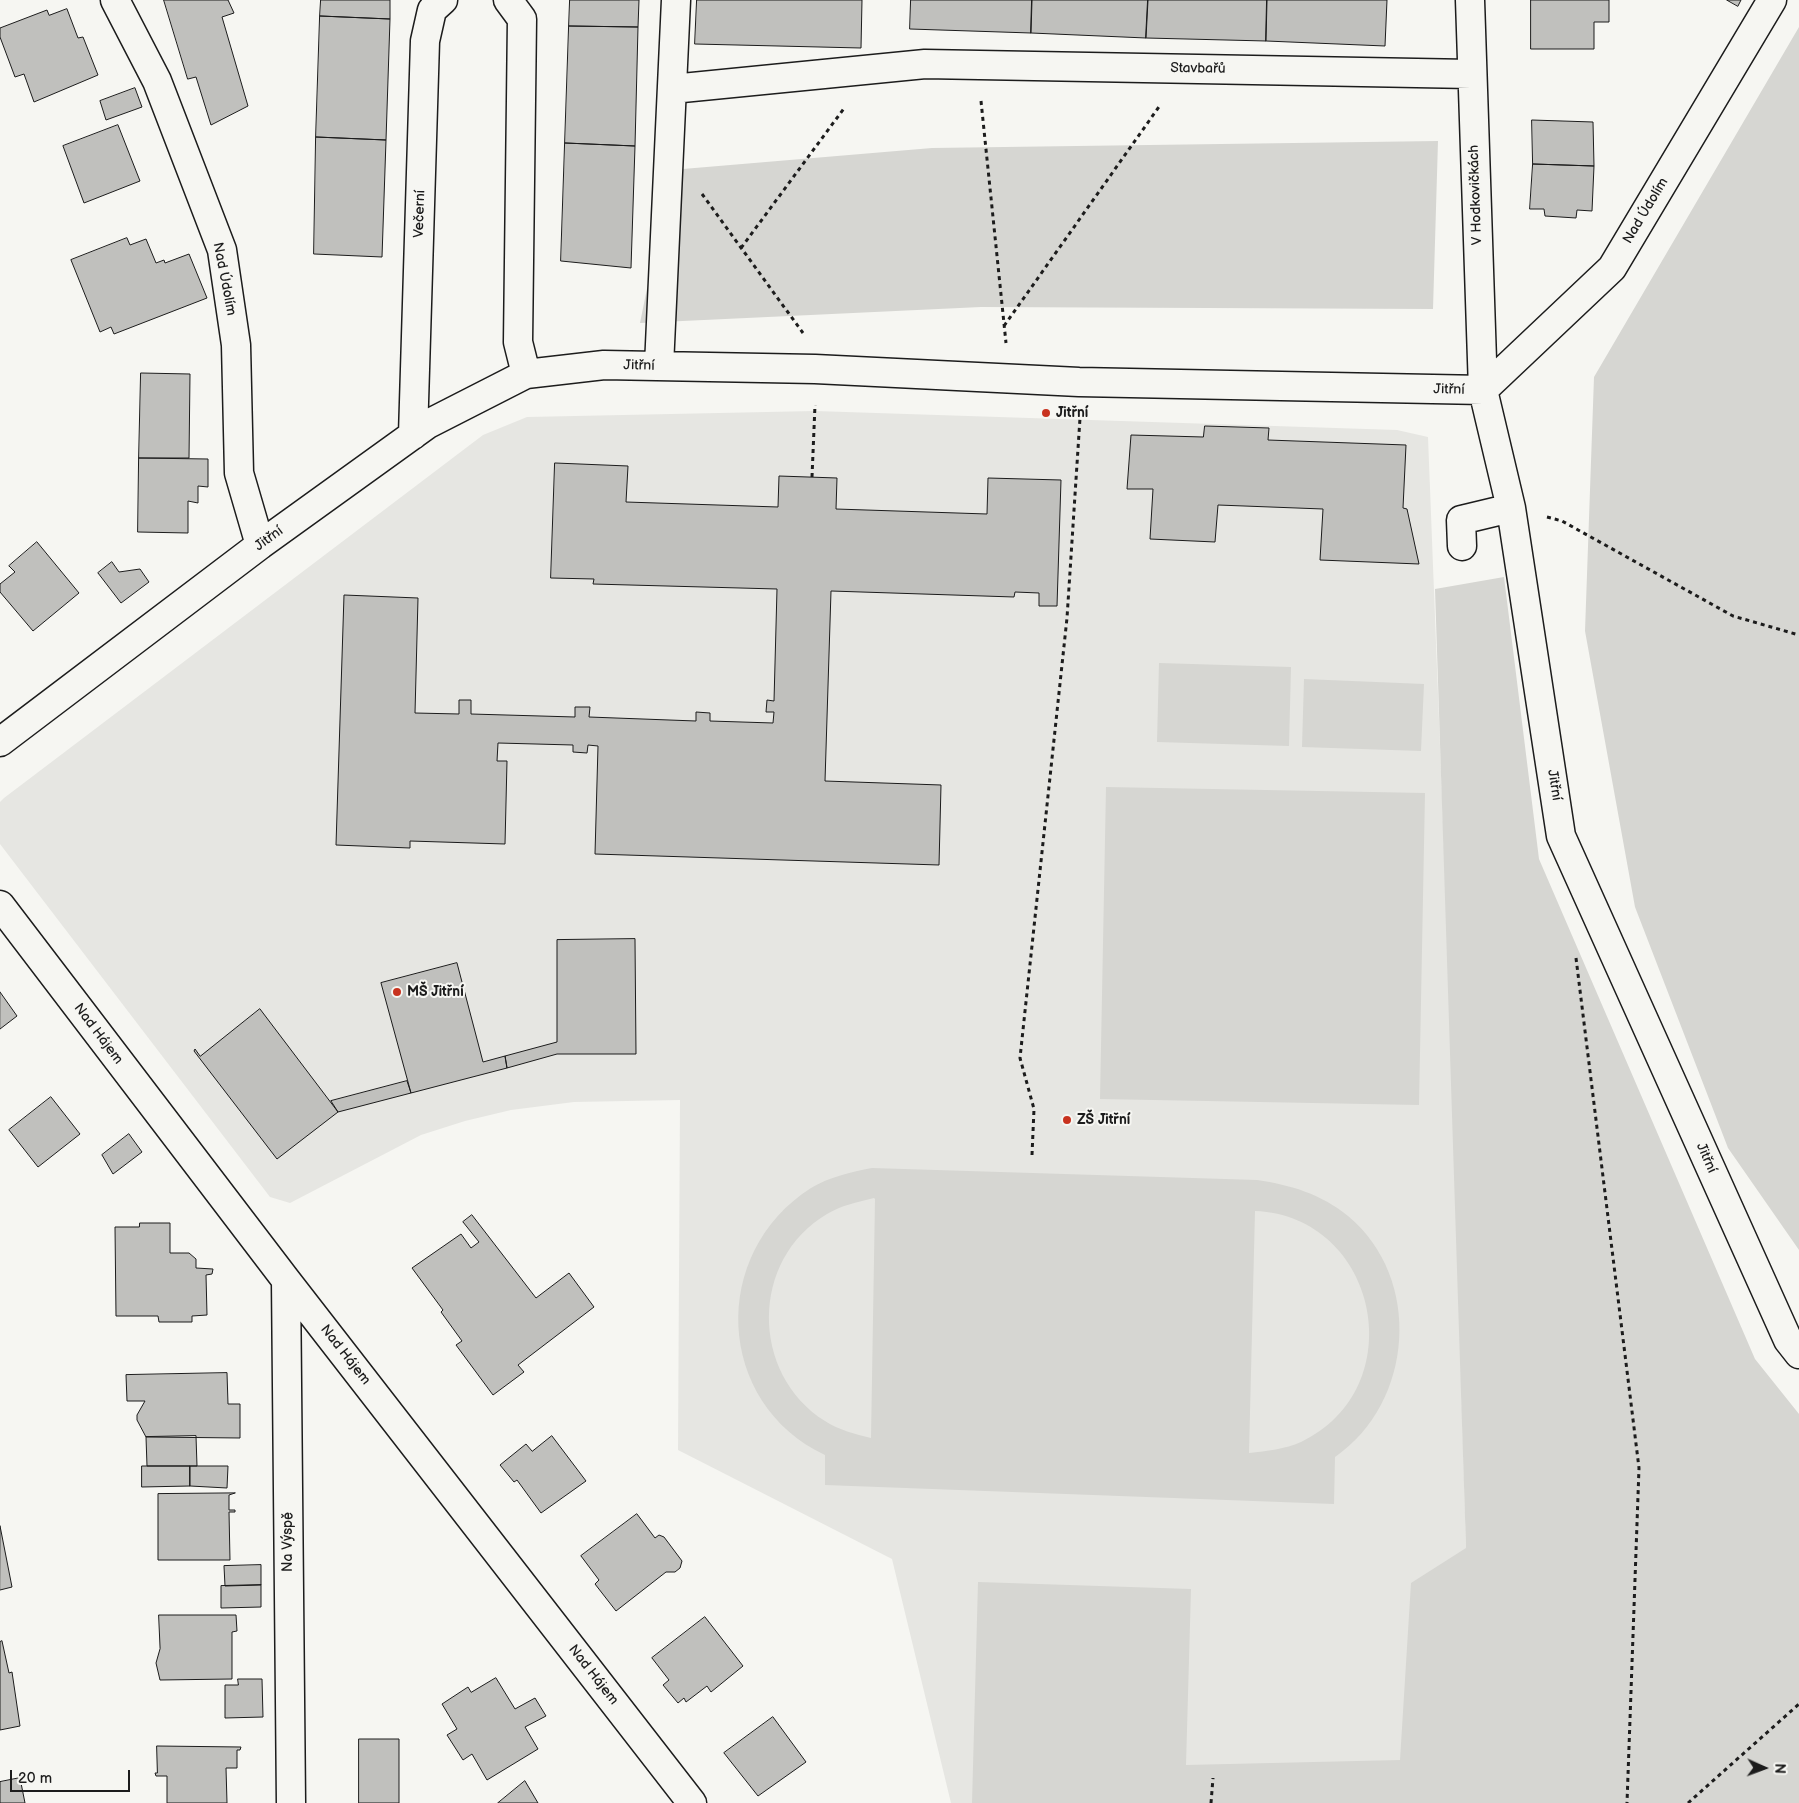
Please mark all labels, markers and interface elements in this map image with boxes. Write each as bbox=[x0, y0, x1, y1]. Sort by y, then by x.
street label: Stavbařů bbox=[1170, 60, 1226, 78]
street label: V Hodkovičkách bbox=[1466, 145, 1486, 245]
street label: Nad Údolím bbox=[1620, 175, 1672, 247]
street label: Večerní bbox=[411, 190, 429, 238]
street label: Nad Údolím bbox=[209, 241, 239, 317]
street label: Jitřní bbox=[623, 357, 655, 375]
street label: Jitřní bbox=[1433, 381, 1465, 399]
place label: Jitřní bbox=[1056, 405, 1088, 421]
marker: Jitřní bbox=[1040, 407, 1052, 419]
street label: Jitřní bbox=[251, 523, 287, 555]
street label: Jitřní bbox=[1543, 768, 1565, 802]
place label: MŠ Jitřní bbox=[407, 984, 464, 1000]
marker: MŠ Jitřní bbox=[391, 986, 403, 998]
street label: Nad Hájem bbox=[70, 1000, 126, 1068]
place label: ZŠ Jitřní bbox=[1077, 1112, 1130, 1128]
marker: ZŠ Jitřní bbox=[1061, 1114, 1073, 1126]
street label: Jitřní bbox=[1692, 1140, 1720, 1176]
street label: Nad Hájem bbox=[316, 1322, 374, 1388]
street label: Na Výspě bbox=[280, 1512, 296, 1572]
street label: Nad Hájem bbox=[564, 1642, 622, 1708]
north arrow bbox=[1739, 1743, 1789, 1793]
scale bar bbox=[12, 1760, 132, 1792]
text: N bbox=[1771, 1763, 1788, 1774]
text: 20 m bbox=[18, 1769, 52, 1788]

